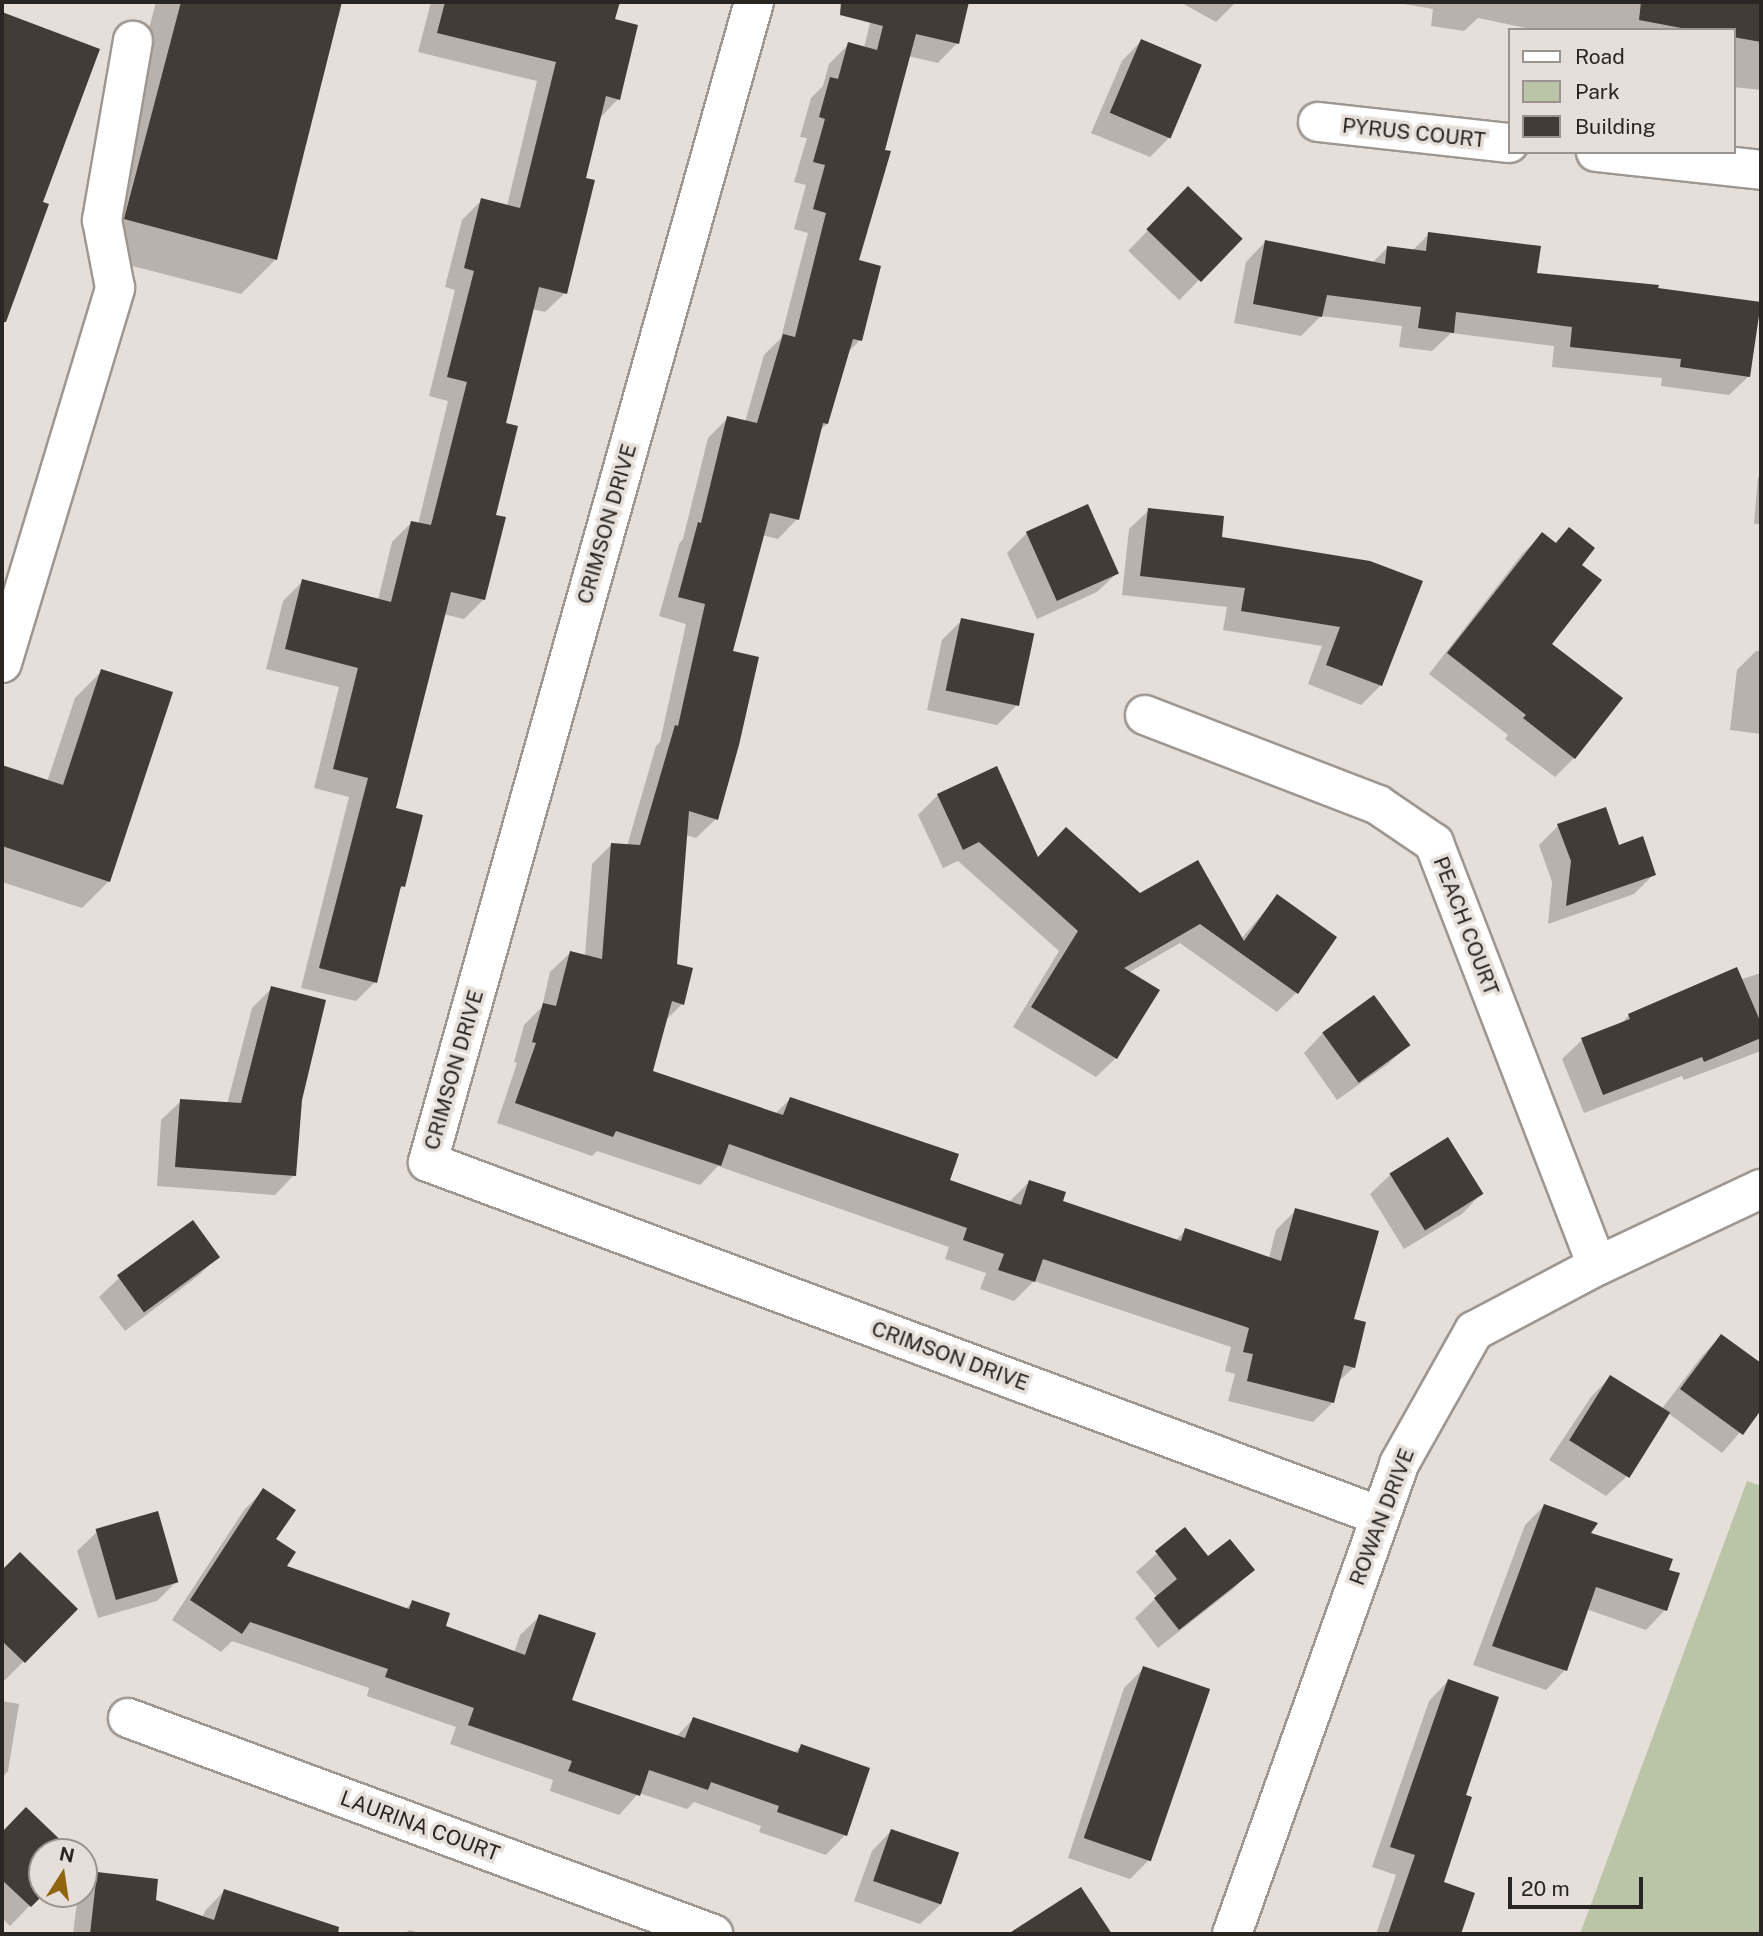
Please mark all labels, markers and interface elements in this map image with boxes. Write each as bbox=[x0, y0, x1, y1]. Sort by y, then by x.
legend bbox=[1508, 28, 1735, 154]
text: Road bbox=[1575, 44, 1625, 69]
text: Park bbox=[1575, 79, 1620, 104]
street label: PYRUS COURT bbox=[1341, 113, 1487, 153]
text: Building bbox=[1575, 114, 1656, 139]
street label: CRIMSON DRIVE bbox=[572, 441, 642, 607]
street label: PEACH COURT bbox=[1428, 853, 1504, 999]
street label: CRIMSON DRIVE bbox=[419, 987, 489, 1153]
street label: CRIMSON DRIVE bbox=[868, 1316, 1032, 1396]
street label: ROWAN DRIVE bbox=[1344, 1445, 1420, 1589]
street label: LAURINA COURT bbox=[337, 1785, 503, 1867]
north arrow bbox=[28, 1838, 98, 1908]
text: N bbox=[57, 1842, 76, 1867]
scale bar bbox=[1511, 1862, 1646, 1906]
text: 20 m bbox=[1521, 1876, 1570, 1901]

